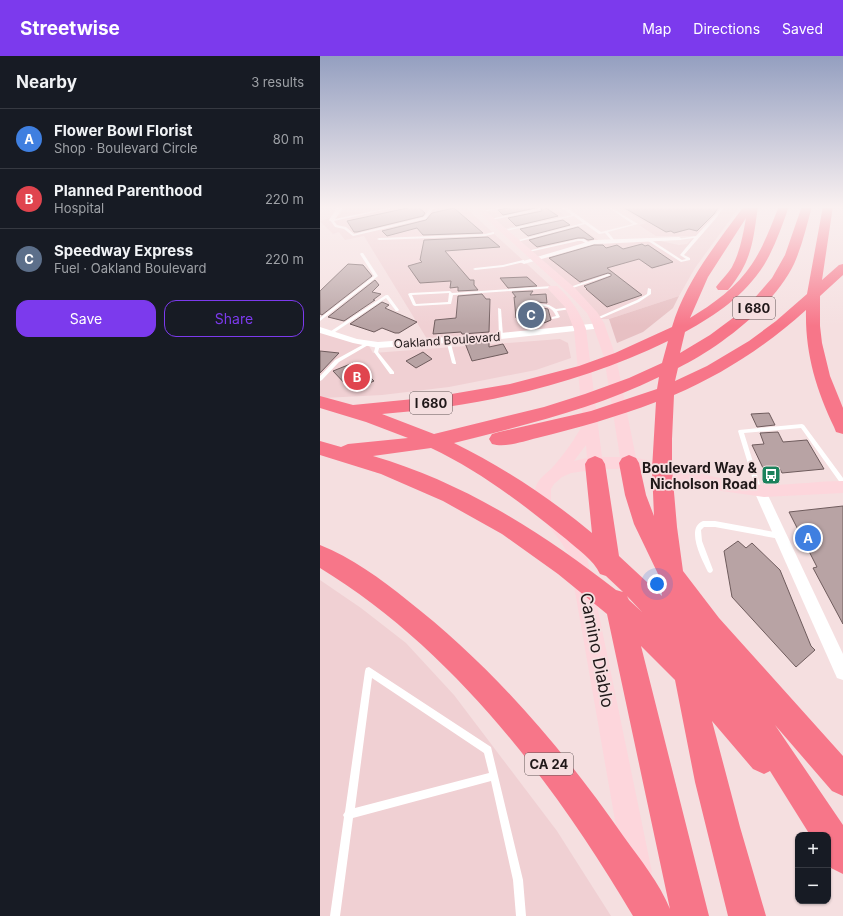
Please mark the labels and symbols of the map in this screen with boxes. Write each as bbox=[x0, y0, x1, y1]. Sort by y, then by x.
road number: I 680 bbox=[733, 297, 775, 319]
pin: C bbox=[518, 300, 544, 330]
street label: Oakland Boulevard bbox=[393, 329, 501, 351]
pin: B bbox=[344, 362, 370, 392]
road number: I 680 bbox=[410, 392, 452, 414]
place label: Boulevard Way & Nicholson Road bbox=[642, 459, 758, 492]
bus stop icon: Boulevard Way & Nicholson Road bbox=[760, 464, 782, 486]
pin: A bbox=[795, 523, 821, 553]
your location bbox=[647, 574, 667, 594]
street label: Camino Diablo bbox=[576, 591, 618, 709]
road number: CA 24 bbox=[525, 753, 573, 775]

